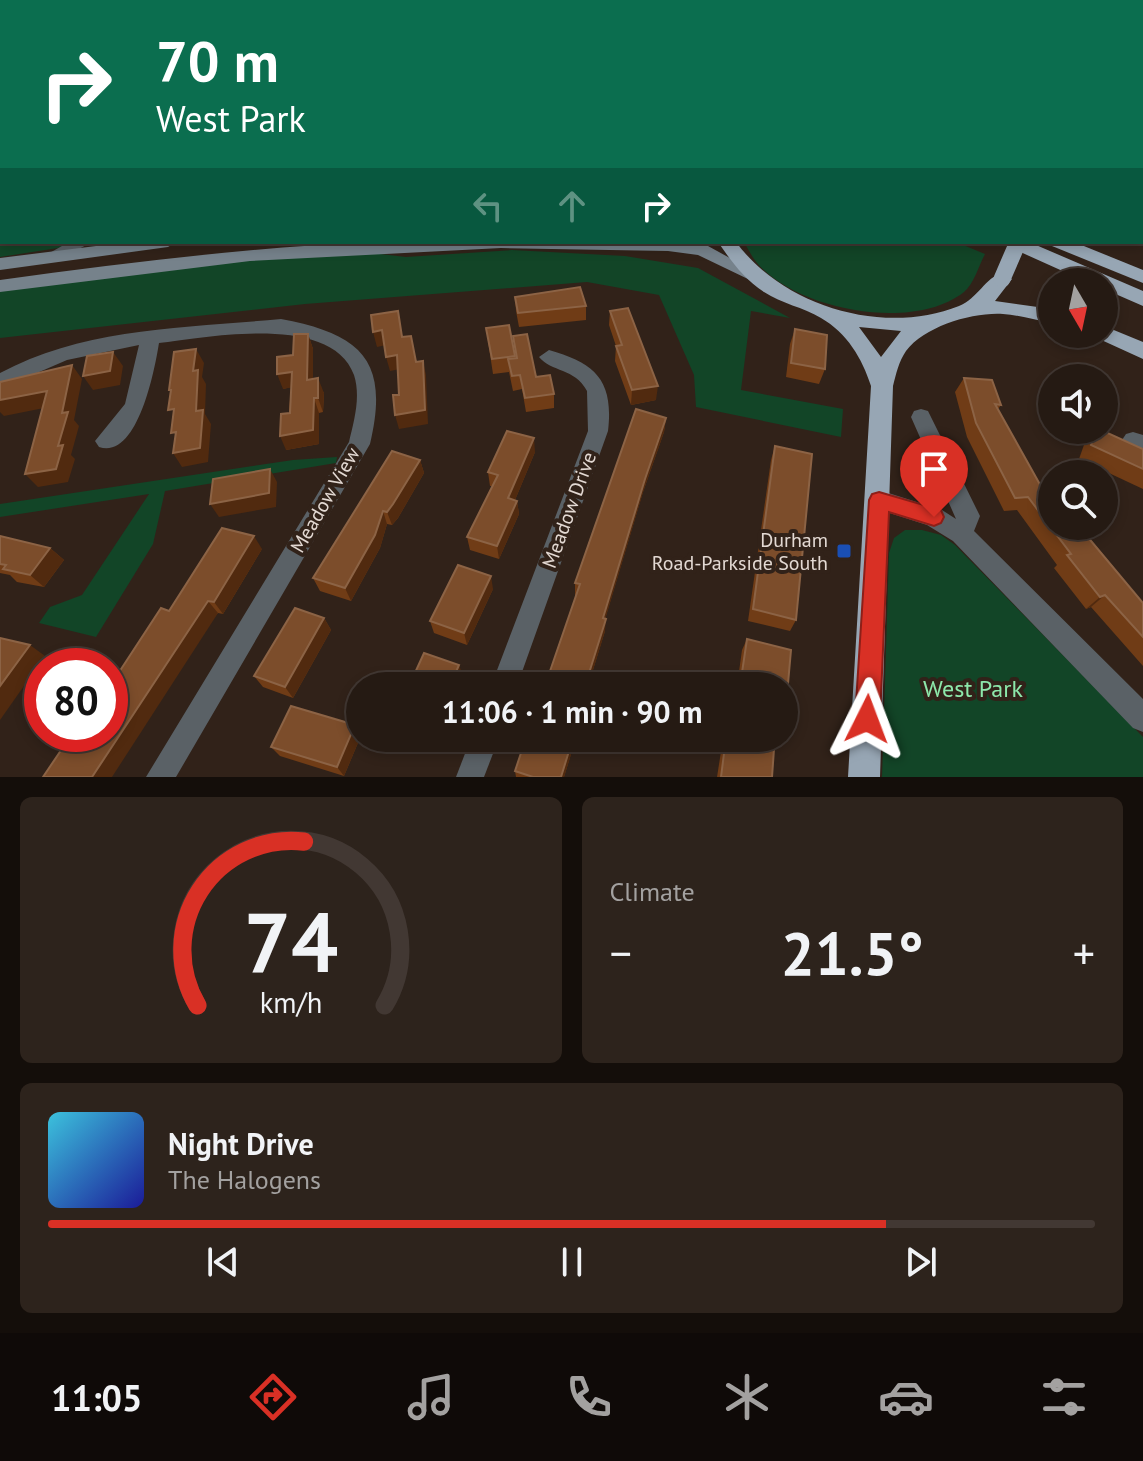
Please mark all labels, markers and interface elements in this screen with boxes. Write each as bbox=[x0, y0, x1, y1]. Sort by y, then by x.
text: 70 m bbox=[156, 25, 279, 97]
icon: right bbox=[24, 32, 128, 136]
text: West Park bbox=[156, 95, 306, 142]
icon: left bbox=[466, 184, 510, 228]
icon: ahead bbox=[550, 184, 594, 228]
icon: right bbox=[634, 184, 678, 228]
north arrow bbox=[1038, 268, 1118, 348]
map controls bbox=[1038, 268, 1118, 540]
button: sound bbox=[1038, 364, 1118, 444]
pin bbox=[900, 435, 968, 517]
street label: Meadow View bbox=[284, 442, 366, 557]
icon: arrive bbox=[912, 447, 956, 491]
street label: Meadow Drive bbox=[536, 448, 602, 572]
button: search bbox=[1038, 460, 1118, 540]
place label: Durham Road-Parkside South bbox=[652, 527, 828, 576]
marker: Durham Road-Parkside South bbox=[835, 542, 853, 560]
speed limit sign: 80 bbox=[24, 648, 128, 752]
park label: West Park bbox=[923, 673, 1023, 704]
position arrow bbox=[825, 677, 909, 761]
text: 11:06 · 1 min · 90 m bbox=[442, 692, 702, 731]
text: Climate bbox=[610, 875, 695, 908]
text: 74 bbox=[244, 887, 338, 995]
text: 21.5° bbox=[781, 914, 924, 992]
text: − bbox=[610, 924, 632, 981]
text: + bbox=[1073, 924, 1095, 981]
text: km/h bbox=[259, 984, 322, 1021]
text: Night Drive bbox=[168, 1124, 314, 1163]
text: The Halogens bbox=[168, 1163, 321, 1196]
icon: previous bbox=[201, 1240, 245, 1284]
icon: pause bbox=[550, 1240, 594, 1284]
icon: next bbox=[899, 1240, 943, 1284]
icon: directions bbox=[245, 1369, 301, 1425]
icon: music bbox=[403, 1369, 459, 1425]
icon: phone bbox=[561, 1369, 617, 1425]
icon: climate bbox=[719, 1369, 775, 1425]
icon: car bbox=[878, 1369, 934, 1425]
icon: filters bbox=[1036, 1369, 1092, 1425]
text: 11:05 bbox=[51, 1374, 142, 1421]

